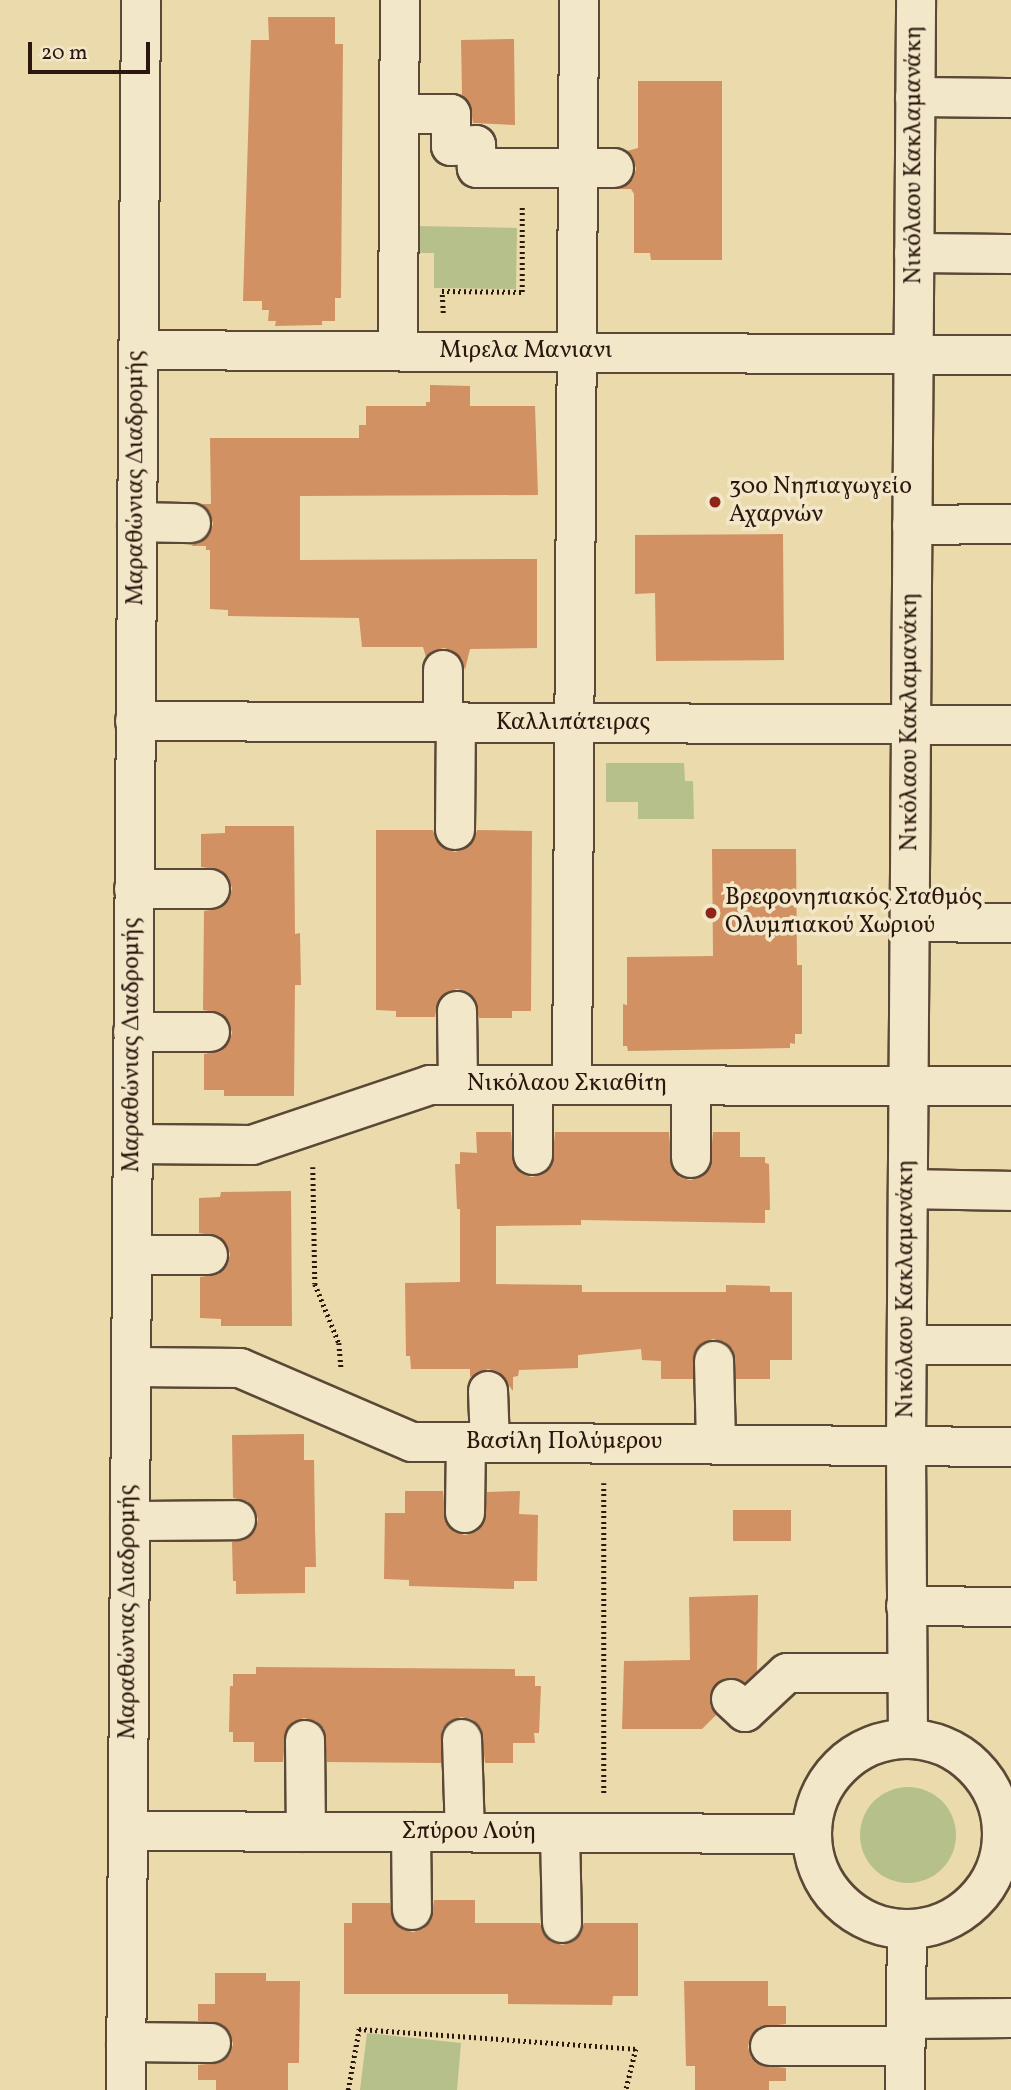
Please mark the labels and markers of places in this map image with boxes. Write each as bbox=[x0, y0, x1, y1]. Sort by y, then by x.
place label: 30ο Νηπιαγωγείο Αχαρνών bbox=[729, 474, 912, 530]
marker: 30ο Νηπιαγωγείο Αχαρνών bbox=[707, 494, 723, 510]
place label: Βρεφονηπιακός Σταθμός Ολυμπιακού Χωριού bbox=[725, 885, 982, 941]
marker: Βρεφονηπιακός Σταθμός Ολυμπιακού Χωριού bbox=[703, 905, 719, 921]

